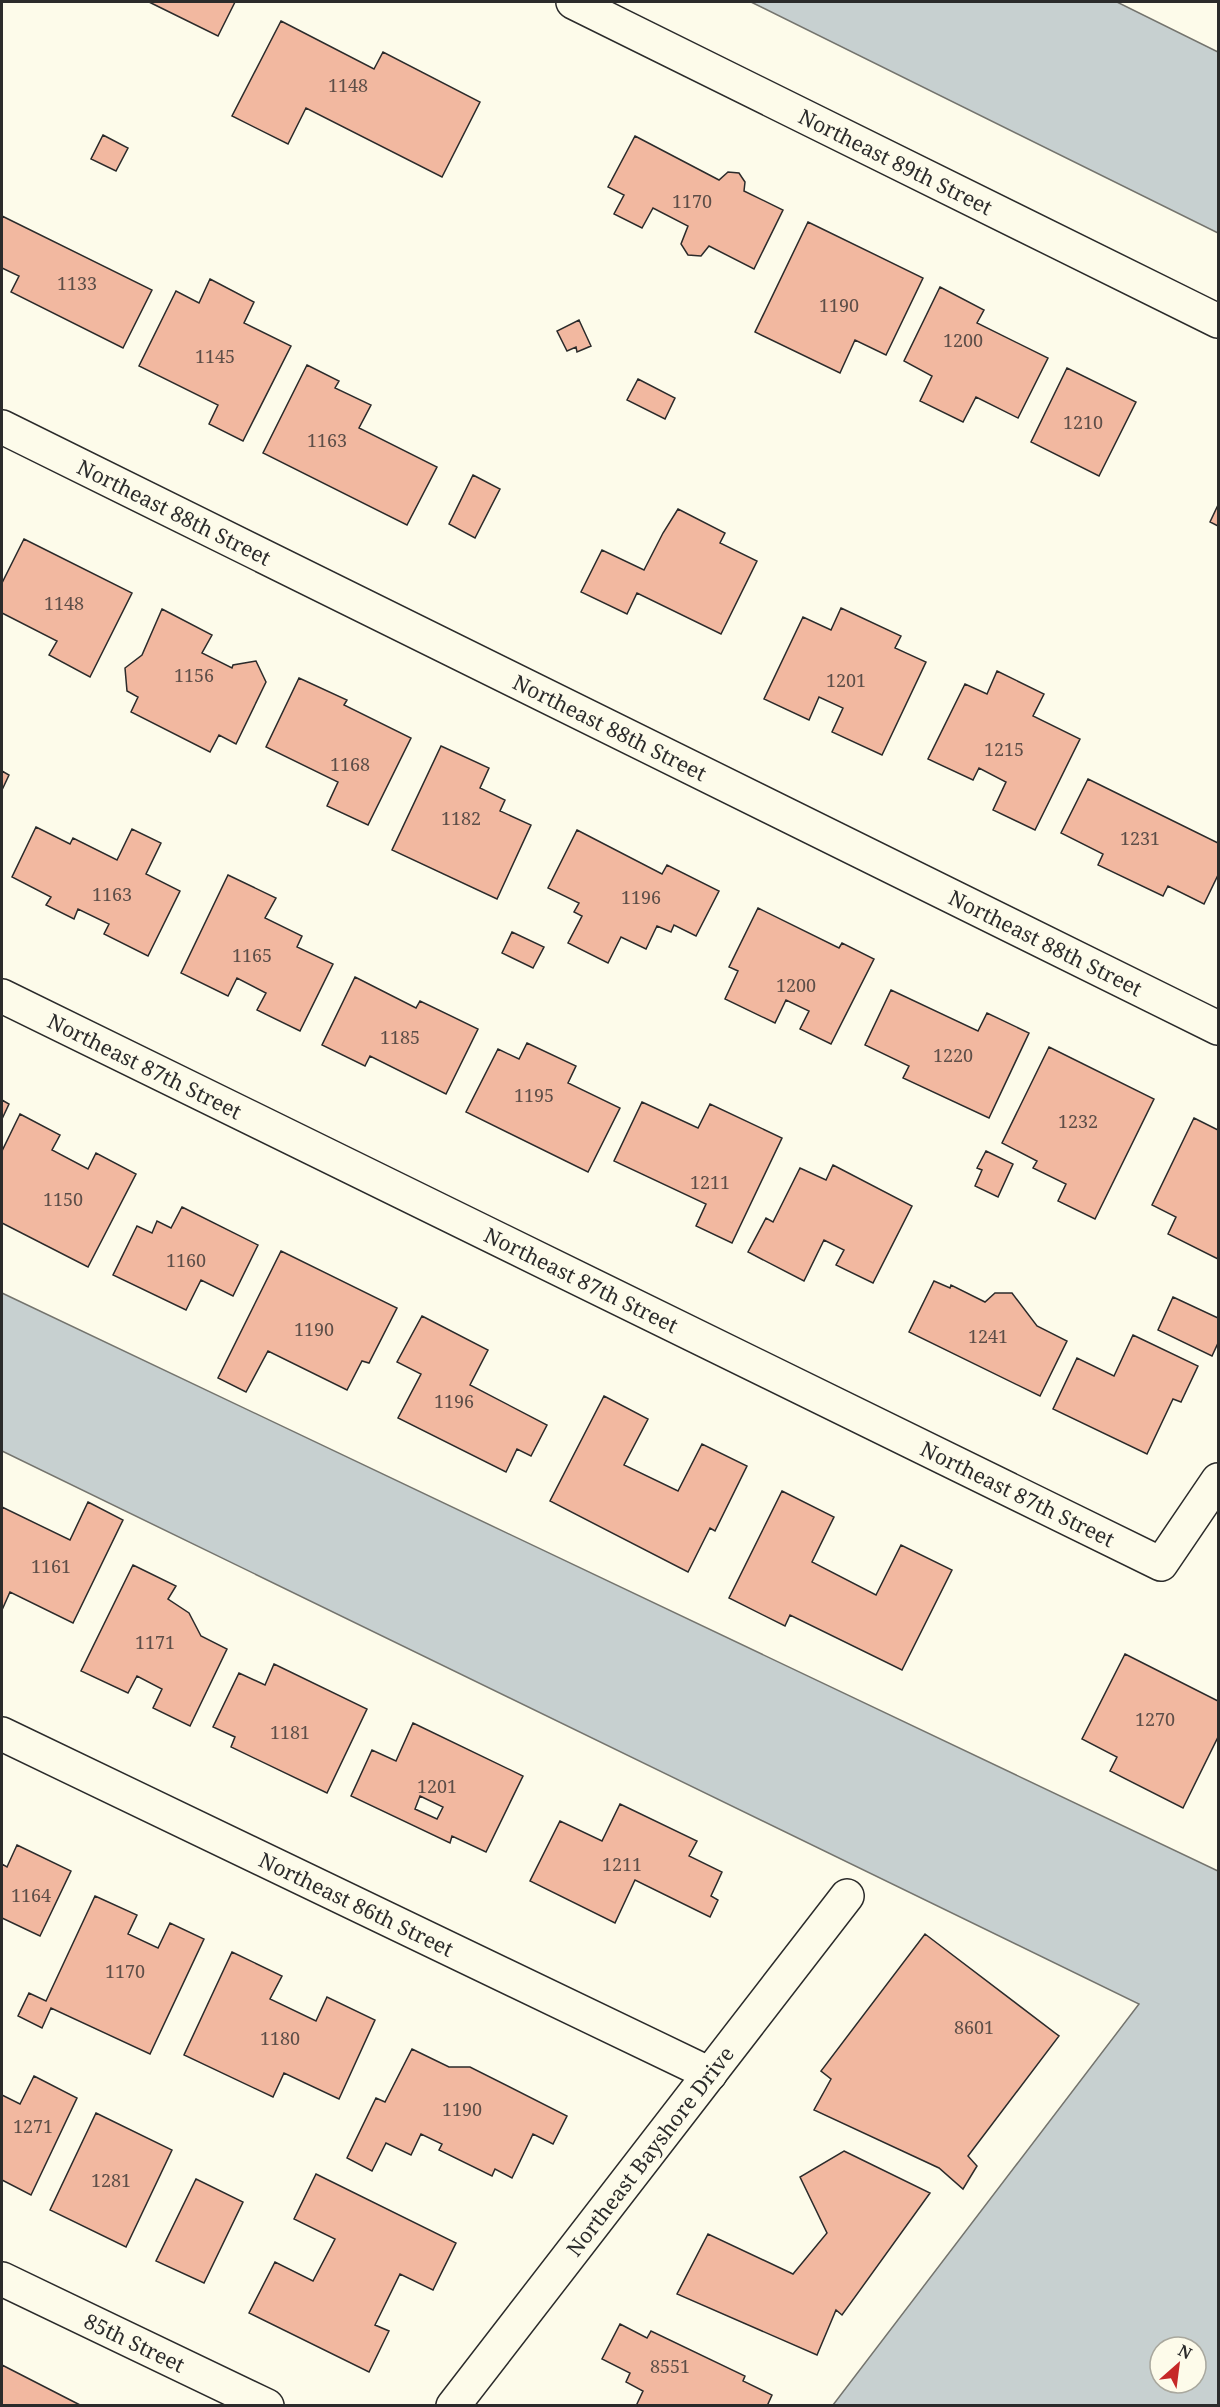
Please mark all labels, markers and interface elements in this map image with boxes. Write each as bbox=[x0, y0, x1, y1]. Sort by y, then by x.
house number: 1148 bbox=[328, 73, 368, 97]
street label: Northeast 89th Street bbox=[794, 102, 997, 221]
house number: 1170 bbox=[672, 189, 712, 213]
house number: 1133 bbox=[57, 271, 97, 295]
house number: 1190 bbox=[819, 293, 859, 317]
house number: 1200 bbox=[943, 328, 983, 352]
house number: 1145 bbox=[195, 344, 235, 368]
house number: 1210 bbox=[1063, 410, 1103, 434]
house number: 1163 bbox=[307, 428, 347, 452]
street label: Northeast 88th Street bbox=[73, 452, 276, 572]
house number: 1148 bbox=[44, 591, 84, 615]
house number: 1156 bbox=[174, 663, 214, 687]
street label: Northeast 88th Street bbox=[508, 668, 711, 787]
house number: 1201 bbox=[826, 668, 866, 692]
house number: 1215 bbox=[984, 737, 1024, 761]
house number: 1168 bbox=[330, 752, 370, 776]
house number: 1182 bbox=[441, 806, 481, 830]
house number: 1231 bbox=[1120, 826, 1160, 850]
house number: 1163 bbox=[92, 882, 132, 906]
street label: Northeast 88th Street bbox=[944, 883, 1147, 1002]
house number: 1196 bbox=[621, 885, 661, 909]
house number: 1165 bbox=[232, 943, 272, 967]
house number: 1200 bbox=[776, 973, 816, 997]
street label: Northeast 87th Street bbox=[43, 1007, 246, 1125]
house number: 1185 bbox=[380, 1025, 420, 1049]
house number: 1220 bbox=[933, 1043, 973, 1067]
house number: 1195 bbox=[514, 1083, 554, 1107]
house number: 1232 bbox=[1058, 1109, 1098, 1133]
house number: 1211 bbox=[690, 1170, 730, 1194]
house number: 1150 bbox=[43, 1187, 83, 1211]
street label: Northeast 87th Street bbox=[480, 1220, 683, 1339]
house number: 1160 bbox=[166, 1248, 206, 1272]
house number: 1190 bbox=[294, 1317, 334, 1341]
house number: 1241 bbox=[968, 1324, 1008, 1348]
house number: 1196 bbox=[434, 1389, 474, 1413]
street label: Northeast 87th Street bbox=[916, 1434, 1119, 1553]
house number: 1161 bbox=[31, 1554, 71, 1578]
house number: 1171 bbox=[135, 1630, 175, 1654]
house number: 1270 bbox=[1135, 1707, 1175, 1731]
house number: 1181 bbox=[270, 1720, 310, 1744]
house number: 1201 bbox=[417, 1774, 457, 1798]
street label: Northeast 86th Street bbox=[254, 1845, 458, 1963]
house number: 1211 bbox=[602, 1852, 642, 1876]
house number: 1164 bbox=[11, 1883, 51, 1907]
house number: 1170 bbox=[105, 1959, 145, 1983]
house number: 8601 bbox=[954, 2015, 994, 2039]
house number: 1180 bbox=[260, 2026, 300, 2050]
street label: Northeast Bayshore Drive bbox=[560, 2040, 740, 2262]
house number: 1190 bbox=[442, 2097, 482, 2121]
house number: 1271 bbox=[13, 2114, 53, 2138]
house number: 1281 bbox=[91, 2168, 131, 2192]
street label: 85th Street bbox=[80, 2306, 189, 2379]
north arrow bbox=[1148, 2335, 1208, 2395]
text: N bbox=[1174, 2339, 1196, 2365]
house number: 8551 bbox=[650, 2354, 690, 2378]

